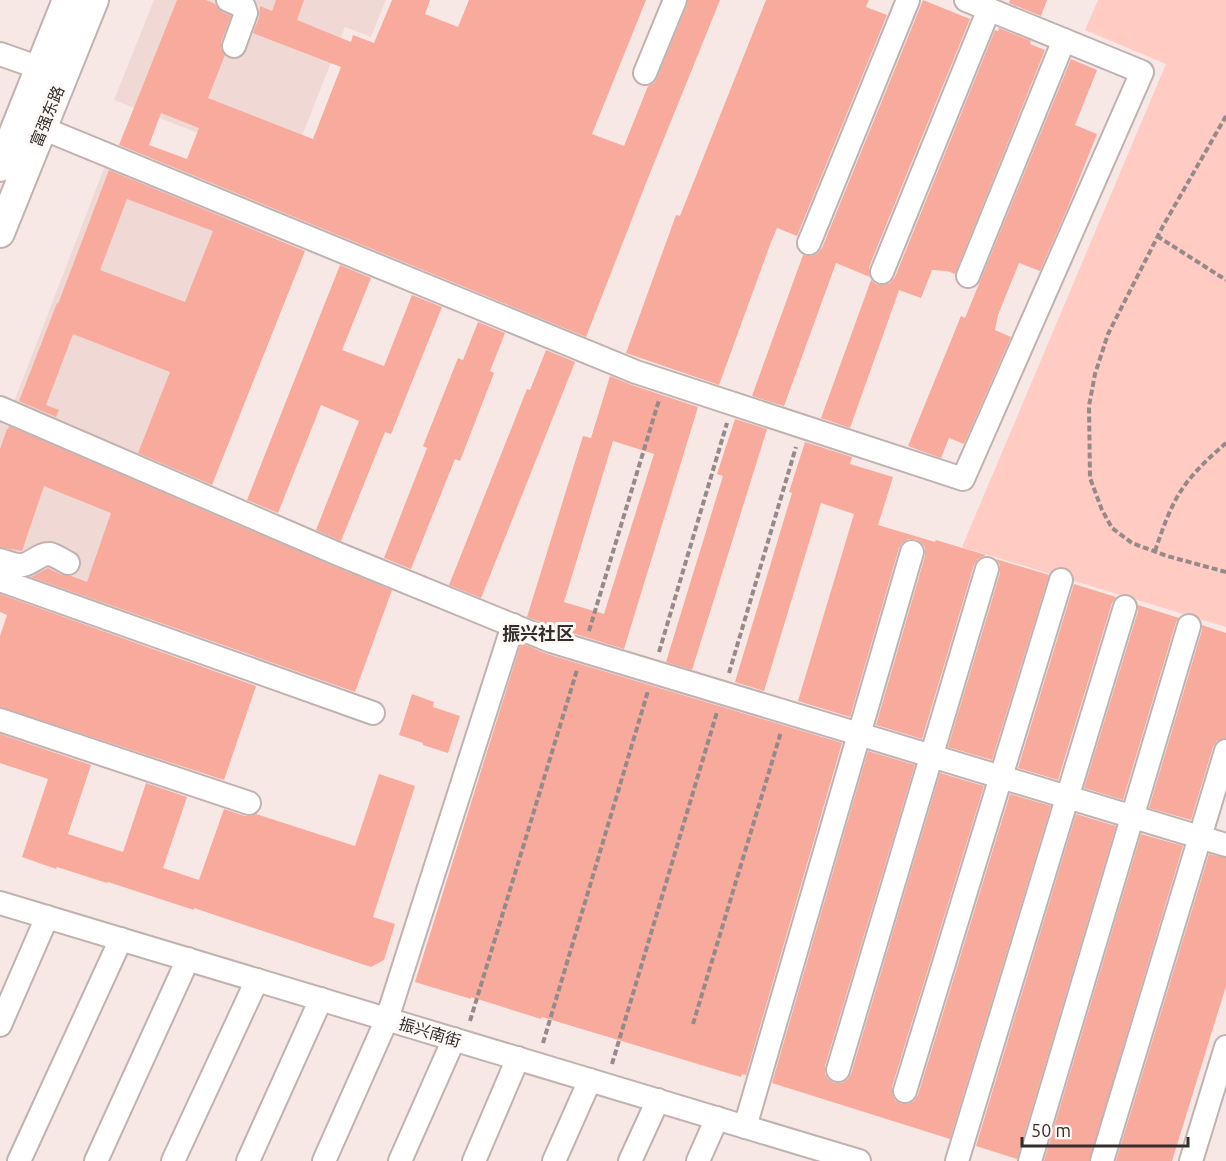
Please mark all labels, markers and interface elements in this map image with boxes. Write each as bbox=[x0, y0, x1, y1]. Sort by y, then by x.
street label: 富强东路 bbox=[27, 83, 67, 149]
district label: 振兴社区 bbox=[502, 623, 574, 643]
street label: 振兴南街 bbox=[397, 1014, 463, 1050]
scale bar bbox=[1022, 1110, 1188, 1148]
text: 50 m bbox=[1031, 1120, 1071, 1140]

